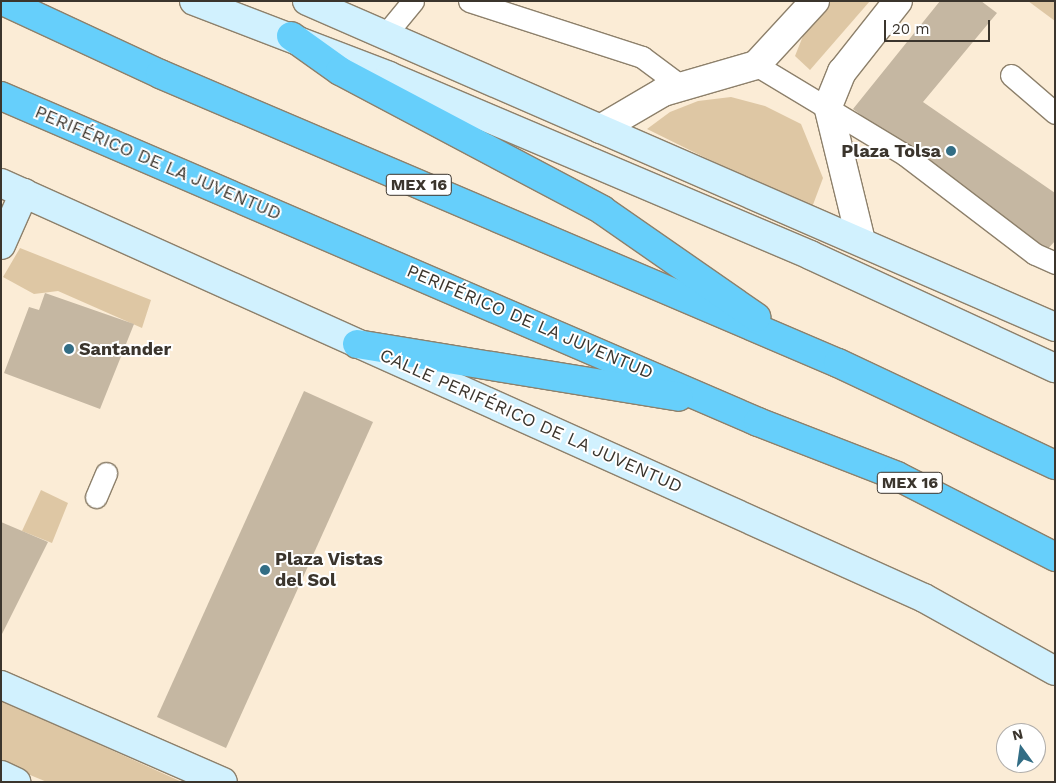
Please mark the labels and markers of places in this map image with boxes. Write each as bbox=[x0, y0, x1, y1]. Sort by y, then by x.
place label: Plaza Tolsa bbox=[841, 140, 941, 162]
marker: Plaza Tolsa bbox=[945, 145, 957, 157]
place label: Santander bbox=[79, 338, 171, 360]
marker: Santander bbox=[63, 343, 75, 355]
place label: Plaza Vistas del Sol bbox=[275, 549, 383, 592]
marker: Plaza Vistas del Sol bbox=[259, 564, 271, 576]

